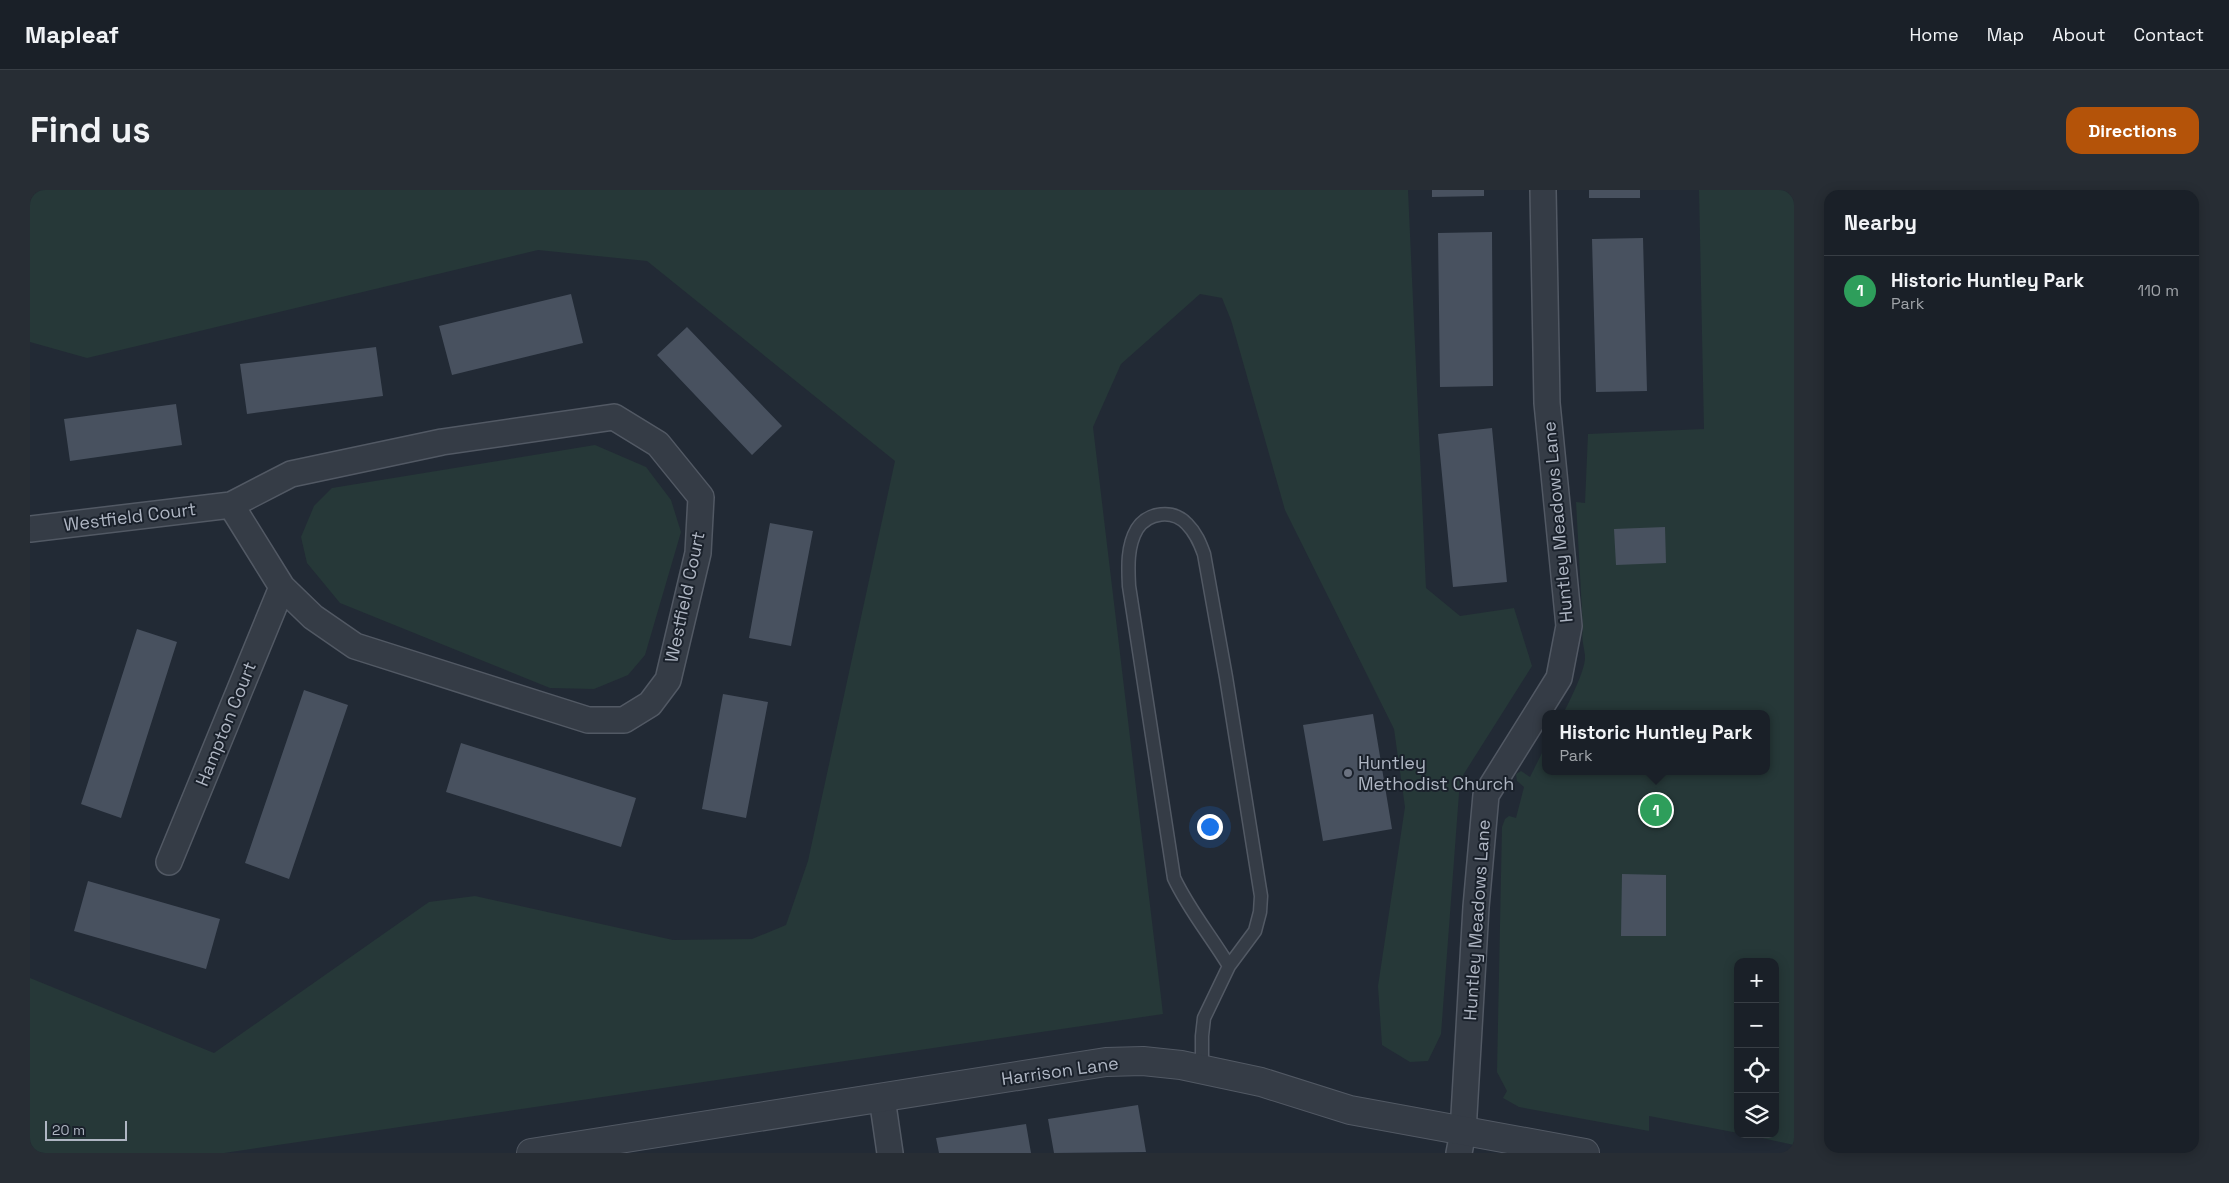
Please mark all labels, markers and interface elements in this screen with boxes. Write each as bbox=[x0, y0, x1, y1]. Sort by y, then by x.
text: Mapleaf bbox=[25, 19, 119, 50]
text: Home bbox=[1910, 23, 1959, 46]
text: Map bbox=[1987, 23, 2024, 46]
text: About bbox=[2052, 23, 2106, 46]
text: Contact bbox=[2134, 23, 2204, 46]
button: Directions bbox=[2066, 107, 2199, 154]
text: Find us bbox=[30, 108, 151, 152]
text: Nearby bbox=[1844, 209, 1917, 236]
text: Historic Huntley Park bbox=[1891, 268, 2084, 293]
text: 1 bbox=[1856, 280, 1864, 301]
text: 110 m bbox=[2137, 280, 2179, 301]
text: Park bbox=[1891, 293, 1924, 314]
street label: Huntley Meadows Lane bbox=[1537, 421, 1578, 624]
street label: Westfield Court bbox=[62, 497, 197, 536]
street label: Westfield Court bbox=[659, 529, 710, 664]
street label: Hampton Court bbox=[190, 658, 261, 789]
popup bbox=[1542, 710, 1770, 775]
text: Historic Huntley Park bbox=[1559, 720, 1753, 745]
text: Park bbox=[1559, 745, 1593, 766]
place label: Huntley Methodist Church bbox=[1358, 751, 1514, 795]
marker: Huntley Methodist Church bbox=[1342, 767, 1354, 779]
pin: 1 bbox=[1640, 791, 1672, 829]
your location bbox=[1197, 814, 1223, 840]
street label: Huntley Meadows Lane bbox=[1458, 819, 1495, 1021]
map controls bbox=[1734, 958, 1779, 1138]
button: + bbox=[1734, 958, 1779, 1003]
button: − bbox=[1734, 1003, 1779, 1048]
button: locate bbox=[1734, 1048, 1779, 1093]
street label: Harrison Lane bbox=[1000, 1051, 1120, 1090]
button: layers bbox=[1734, 1093, 1779, 1138]
scale bar bbox=[45, 1118, 128, 1141]
text: 20 m bbox=[52, 1121, 85, 1139]

